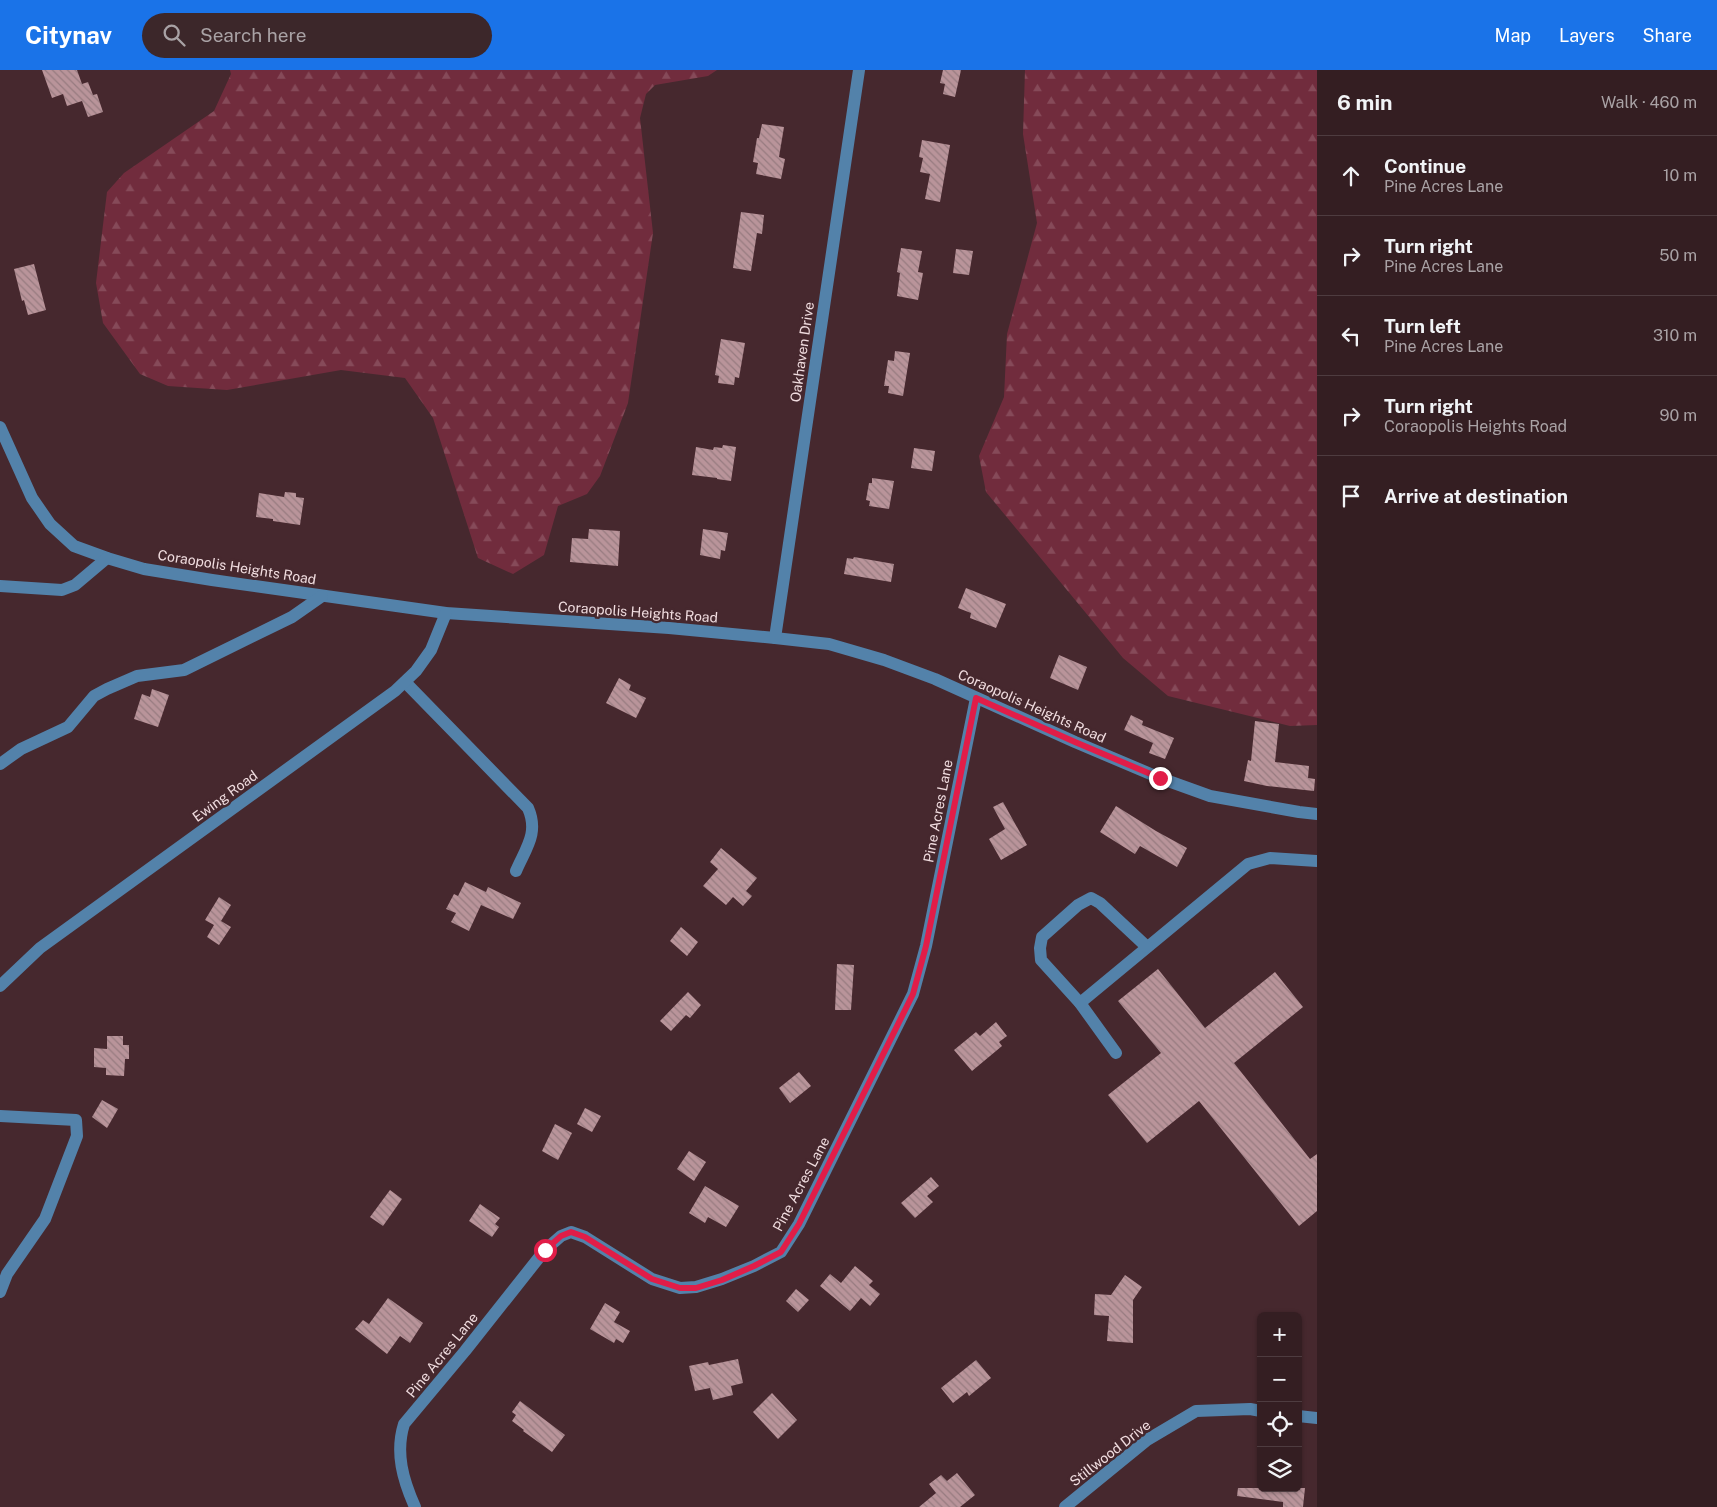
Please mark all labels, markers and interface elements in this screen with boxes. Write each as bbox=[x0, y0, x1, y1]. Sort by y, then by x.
search box bbox=[142, 13, 492, 58]
text: Citynav bbox=[25, 21, 112, 49]
icon: search bbox=[160, 21, 188, 49]
text: Search here bbox=[200, 24, 307, 46]
text: Map bbox=[1495, 25, 1531, 46]
text: Layers bbox=[1559, 25, 1615, 46]
text: Share bbox=[1643, 25, 1692, 46]
text: 6 min bbox=[1337, 90, 1393, 115]
text: Walk · 460 m bbox=[1601, 93, 1697, 112]
text: Continue bbox=[1384, 155, 1466, 177]
icon: ahead bbox=[1337, 162, 1365, 190]
text: 10 m bbox=[1663, 166, 1697, 185]
text: Pine Acres Lane bbox=[1384, 177, 1503, 196]
text: Turn right bbox=[1384, 235, 1473, 257]
icon: right bbox=[1337, 242, 1365, 270]
text: 50 m bbox=[1659, 246, 1697, 265]
text: Pine Acres Lane bbox=[1384, 257, 1503, 276]
street label: Oakhaven Drive bbox=[787, 301, 817, 403]
text: Turn left bbox=[1384, 315, 1461, 337]
icon: left bbox=[1337, 322, 1365, 350]
text: 310 m bbox=[1653, 326, 1697, 345]
text: Pine Acres Lane bbox=[1384, 337, 1503, 356]
text: Turn right bbox=[1384, 395, 1473, 417]
icon: right bbox=[1337, 402, 1365, 430]
text: 90 m bbox=[1660, 406, 1697, 425]
text: Coraopolis Heights Road bbox=[1384, 417, 1567, 436]
icon: arrive bbox=[1337, 482, 1365, 510]
text: Arrive at destination bbox=[1384, 485, 1568, 507]
street label: Coraopolis Heights Road bbox=[157, 547, 317, 587]
street label: Coraopolis Heights Road bbox=[558, 598, 718, 626]
street label: Coraopolis Heights Road bbox=[956, 666, 1108, 746]
street label: Pine Acres Lane bbox=[920, 758, 956, 864]
street label: Ewing Road bbox=[189, 767, 261, 825]
route end bbox=[1149, 767, 1172, 790]
street label: Pine Acres Lane bbox=[769, 1134, 833, 1234]
route start bbox=[534, 1239, 557, 1262]
street label: Pine Acres Lane bbox=[403, 1309, 481, 1401]
map controls bbox=[1257, 1312, 1302, 1492]
button: + bbox=[1257, 1312, 1302, 1357]
button: − bbox=[1257, 1357, 1302, 1402]
button: locate bbox=[1257, 1402, 1302, 1447]
street label: Stillwood Drive bbox=[1066, 1417, 1154, 1489]
button: layers bbox=[1257, 1447, 1302, 1492]

